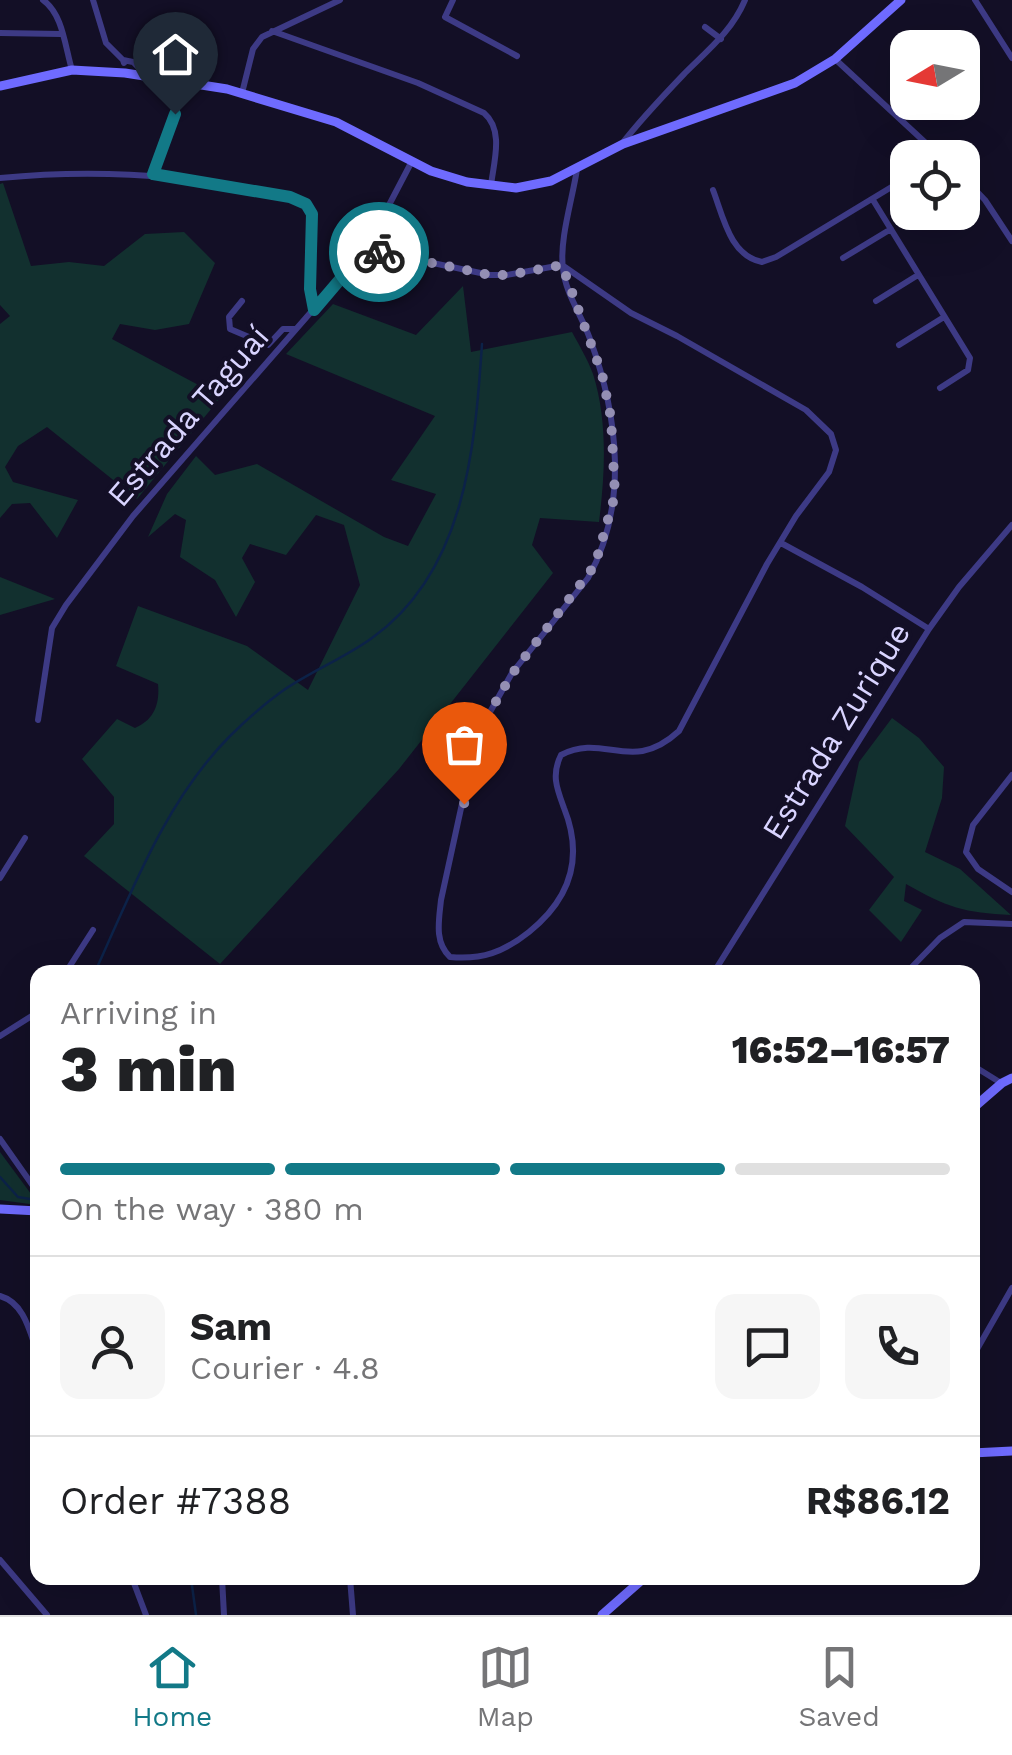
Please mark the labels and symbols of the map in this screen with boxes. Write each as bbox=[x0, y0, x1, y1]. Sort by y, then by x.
pin bbox=[133, 12, 218, 115]
north arrow bbox=[890, 30, 980, 120]
courier bbox=[329, 202, 429, 302]
street label: Estrada Taguaí bbox=[99, 318, 277, 514]
street label: Estrada Zurique bbox=[754, 615, 918, 847]
pin bbox=[422, 702, 507, 805]

